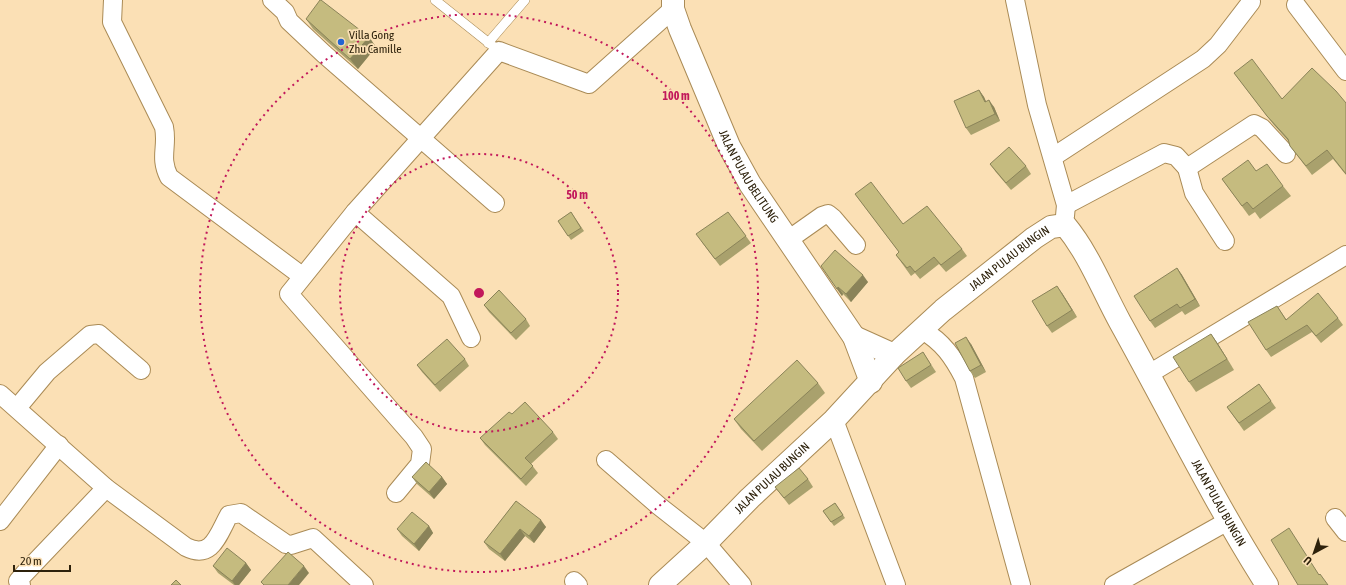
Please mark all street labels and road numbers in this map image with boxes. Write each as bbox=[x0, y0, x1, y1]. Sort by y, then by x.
street label: JALAN PULAU BELITUNG bbox=[716, 128, 781, 225]
street label: JALAN PULAU BUNGIN bbox=[966, 223, 1052, 294]
street label: JALAN PULAU BUNGIN bbox=[732, 439, 812, 517]
street label: JALAN PULAU BUNGIN bbox=[1189, 457, 1249, 549]

